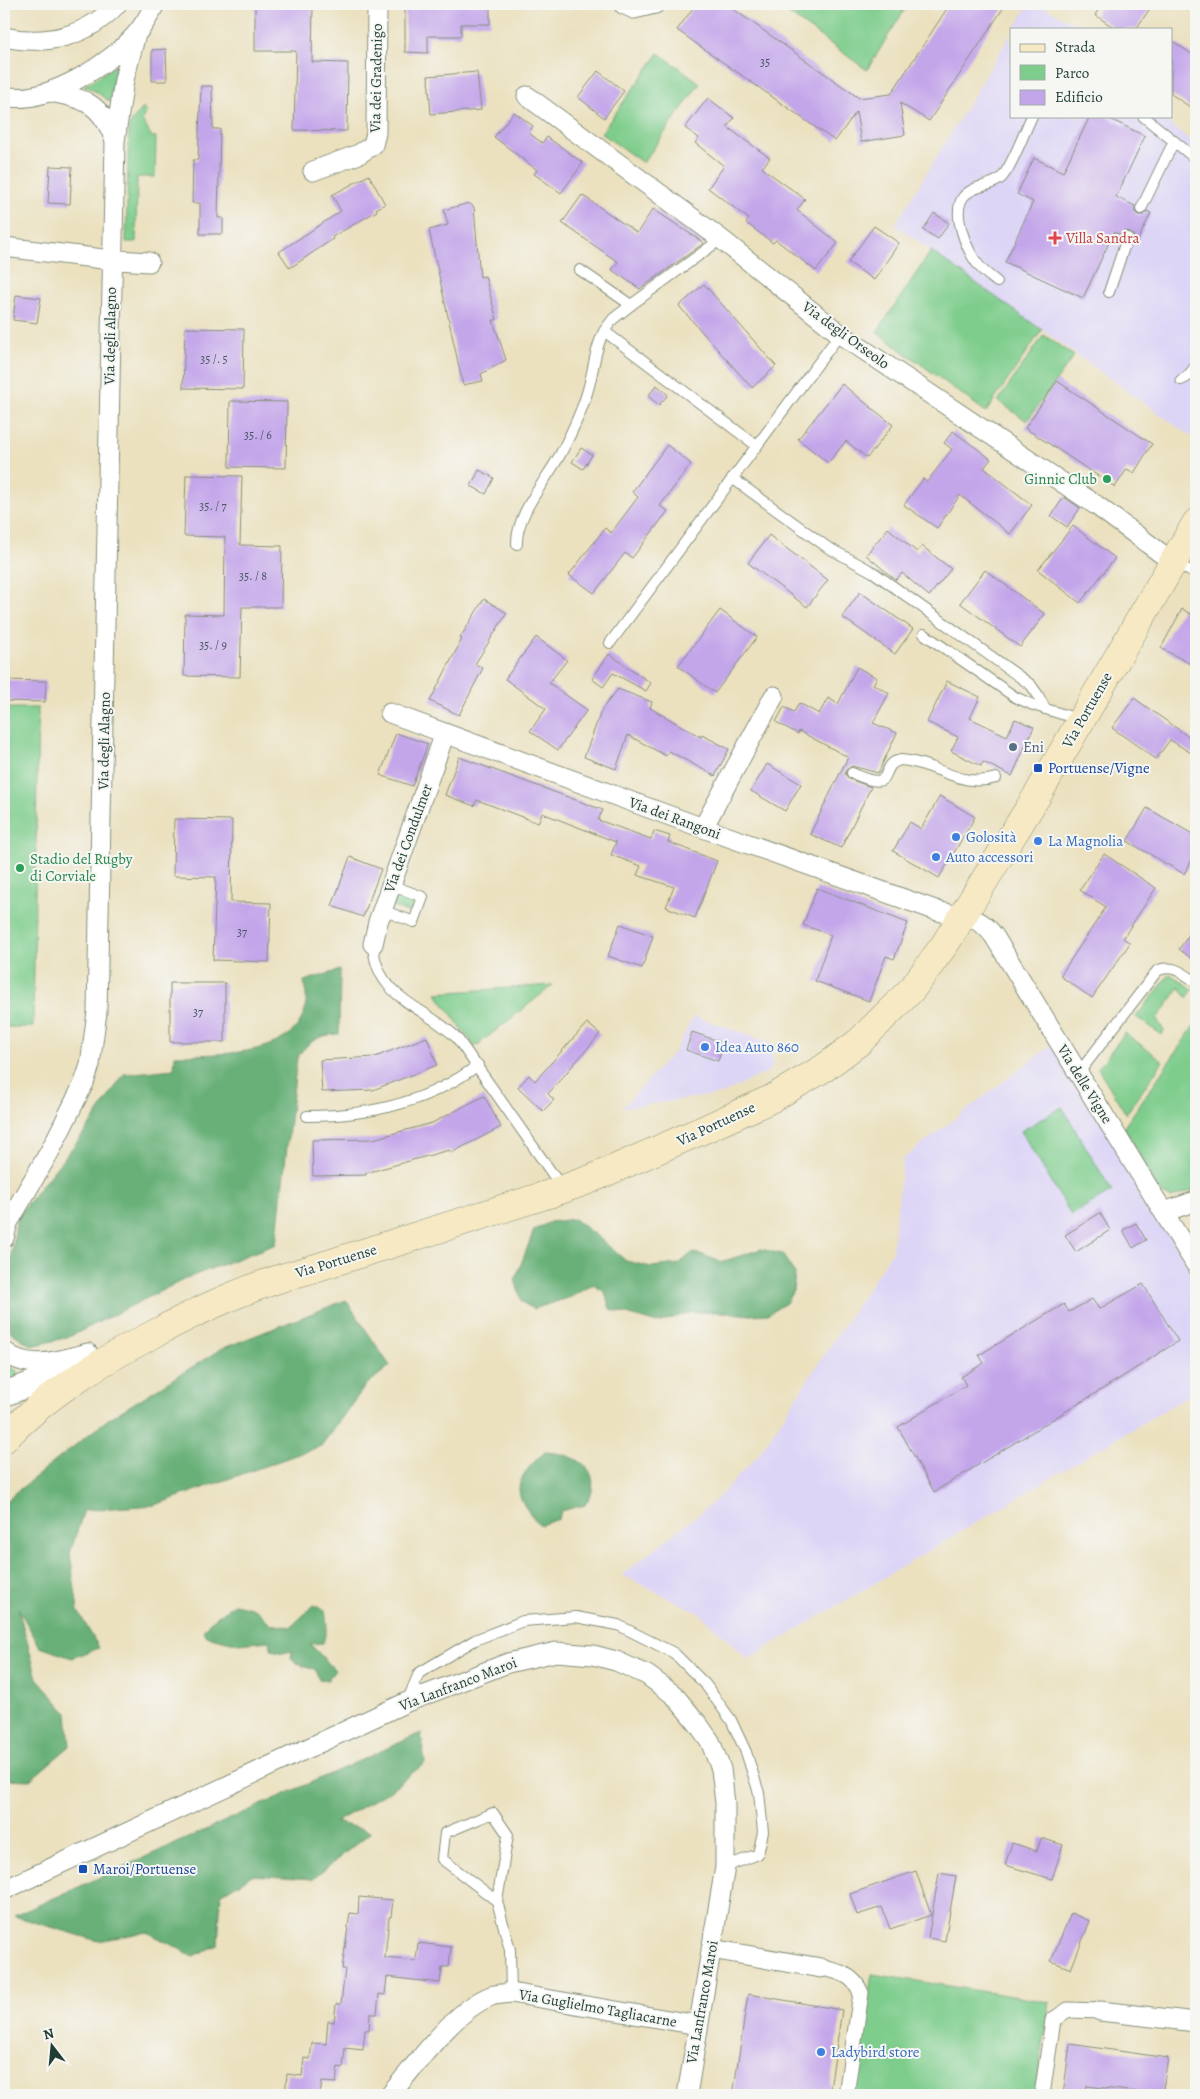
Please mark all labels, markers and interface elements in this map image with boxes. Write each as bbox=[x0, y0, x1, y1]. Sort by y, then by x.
street label: Via dei Gradenigo bbox=[365, 23, 387, 134]
legend bbox=[1010, 28, 1172, 118]
text: Strada bbox=[1055, 37, 1096, 57]
house number: 35 bbox=[760, 54, 770, 70]
text: Parco bbox=[1055, 63, 1089, 83]
text: Edificio bbox=[1055, 87, 1103, 107]
place label: Villa Sandra bbox=[1065, 228, 1140, 248]
marker: Villa Sandra bbox=[1048, 231, 1062, 245]
street label: Via degli Alagno bbox=[99, 287, 121, 386]
street label: Via degli Orseolo bbox=[798, 296, 894, 373]
house number: 35 /. 5 bbox=[200, 351, 228, 367]
house number: 35. / 6 bbox=[244, 427, 272, 443]
place label: Ginnic Club bbox=[1024, 469, 1097, 489]
marker: Ginnic Club bbox=[1101, 473, 1113, 485]
house number: 35. / 7 bbox=[199, 498, 228, 514]
house number: 35. / 8 bbox=[239, 568, 267, 584]
house number: 35. / 9 bbox=[199, 637, 227, 653]
street label: Via Portuense bbox=[1057, 668, 1117, 752]
street label: Via degli Alagno bbox=[93, 692, 115, 791]
place label: Eni bbox=[1023, 737, 1044, 757]
marker: Eni bbox=[1007, 741, 1019, 753]
place label: Portuense/Vigne bbox=[1048, 758, 1150, 778]
marker: Portuense/Vigne bbox=[1032, 762, 1044, 774]
street label: Via dei Condulmer bbox=[379, 781, 437, 896]
street label: Via dei Rangoni bbox=[625, 792, 724, 844]
place label: Golosità bbox=[966, 827, 1017, 847]
marker: Golosità bbox=[950, 831, 962, 843]
place label: La Magnolia bbox=[1048, 831, 1123, 851]
marker: La Magnolia bbox=[1032, 835, 1044, 847]
place label: Auto accessori bbox=[945, 847, 1033, 867]
place label: Stadio del Rugby di Corviale bbox=[30, 849, 133, 886]
marker: Auto accessori bbox=[930, 851, 942, 863]
marker: Stadio del Rugby di Corviale bbox=[14, 862, 26, 874]
house number: 37 bbox=[237, 924, 248, 940]
house number: 37 bbox=[193, 1004, 204, 1020]
place label: Idea Auto 860 bbox=[715, 1037, 799, 1057]
street label: Via delle Vigne bbox=[1052, 1040, 1117, 1128]
marker: Idea Auto 860 bbox=[699, 1041, 711, 1053]
street label: Via Portuense bbox=[673, 1097, 759, 1151]
street label: Via Portuense bbox=[292, 1239, 379, 1283]
street label: Via Lanfranco Maroi bbox=[395, 1652, 520, 1716]
place label: Maroi/Portuense bbox=[93, 1859, 197, 1879]
marker: Maroi/Portuense bbox=[77, 1863, 89, 1875]
street label: Via Lanfranco Maroi bbox=[681, 1939, 723, 2066]
street label: Via Guglielmo Tagliacarne bbox=[517, 1984, 679, 2032]
north arrow bbox=[28, 2022, 78, 2072]
text: N bbox=[41, 2023, 56, 2045]
place label: Ladybird store bbox=[831, 2042, 920, 2062]
marker: Ladybird store bbox=[815, 2046, 827, 2058]

